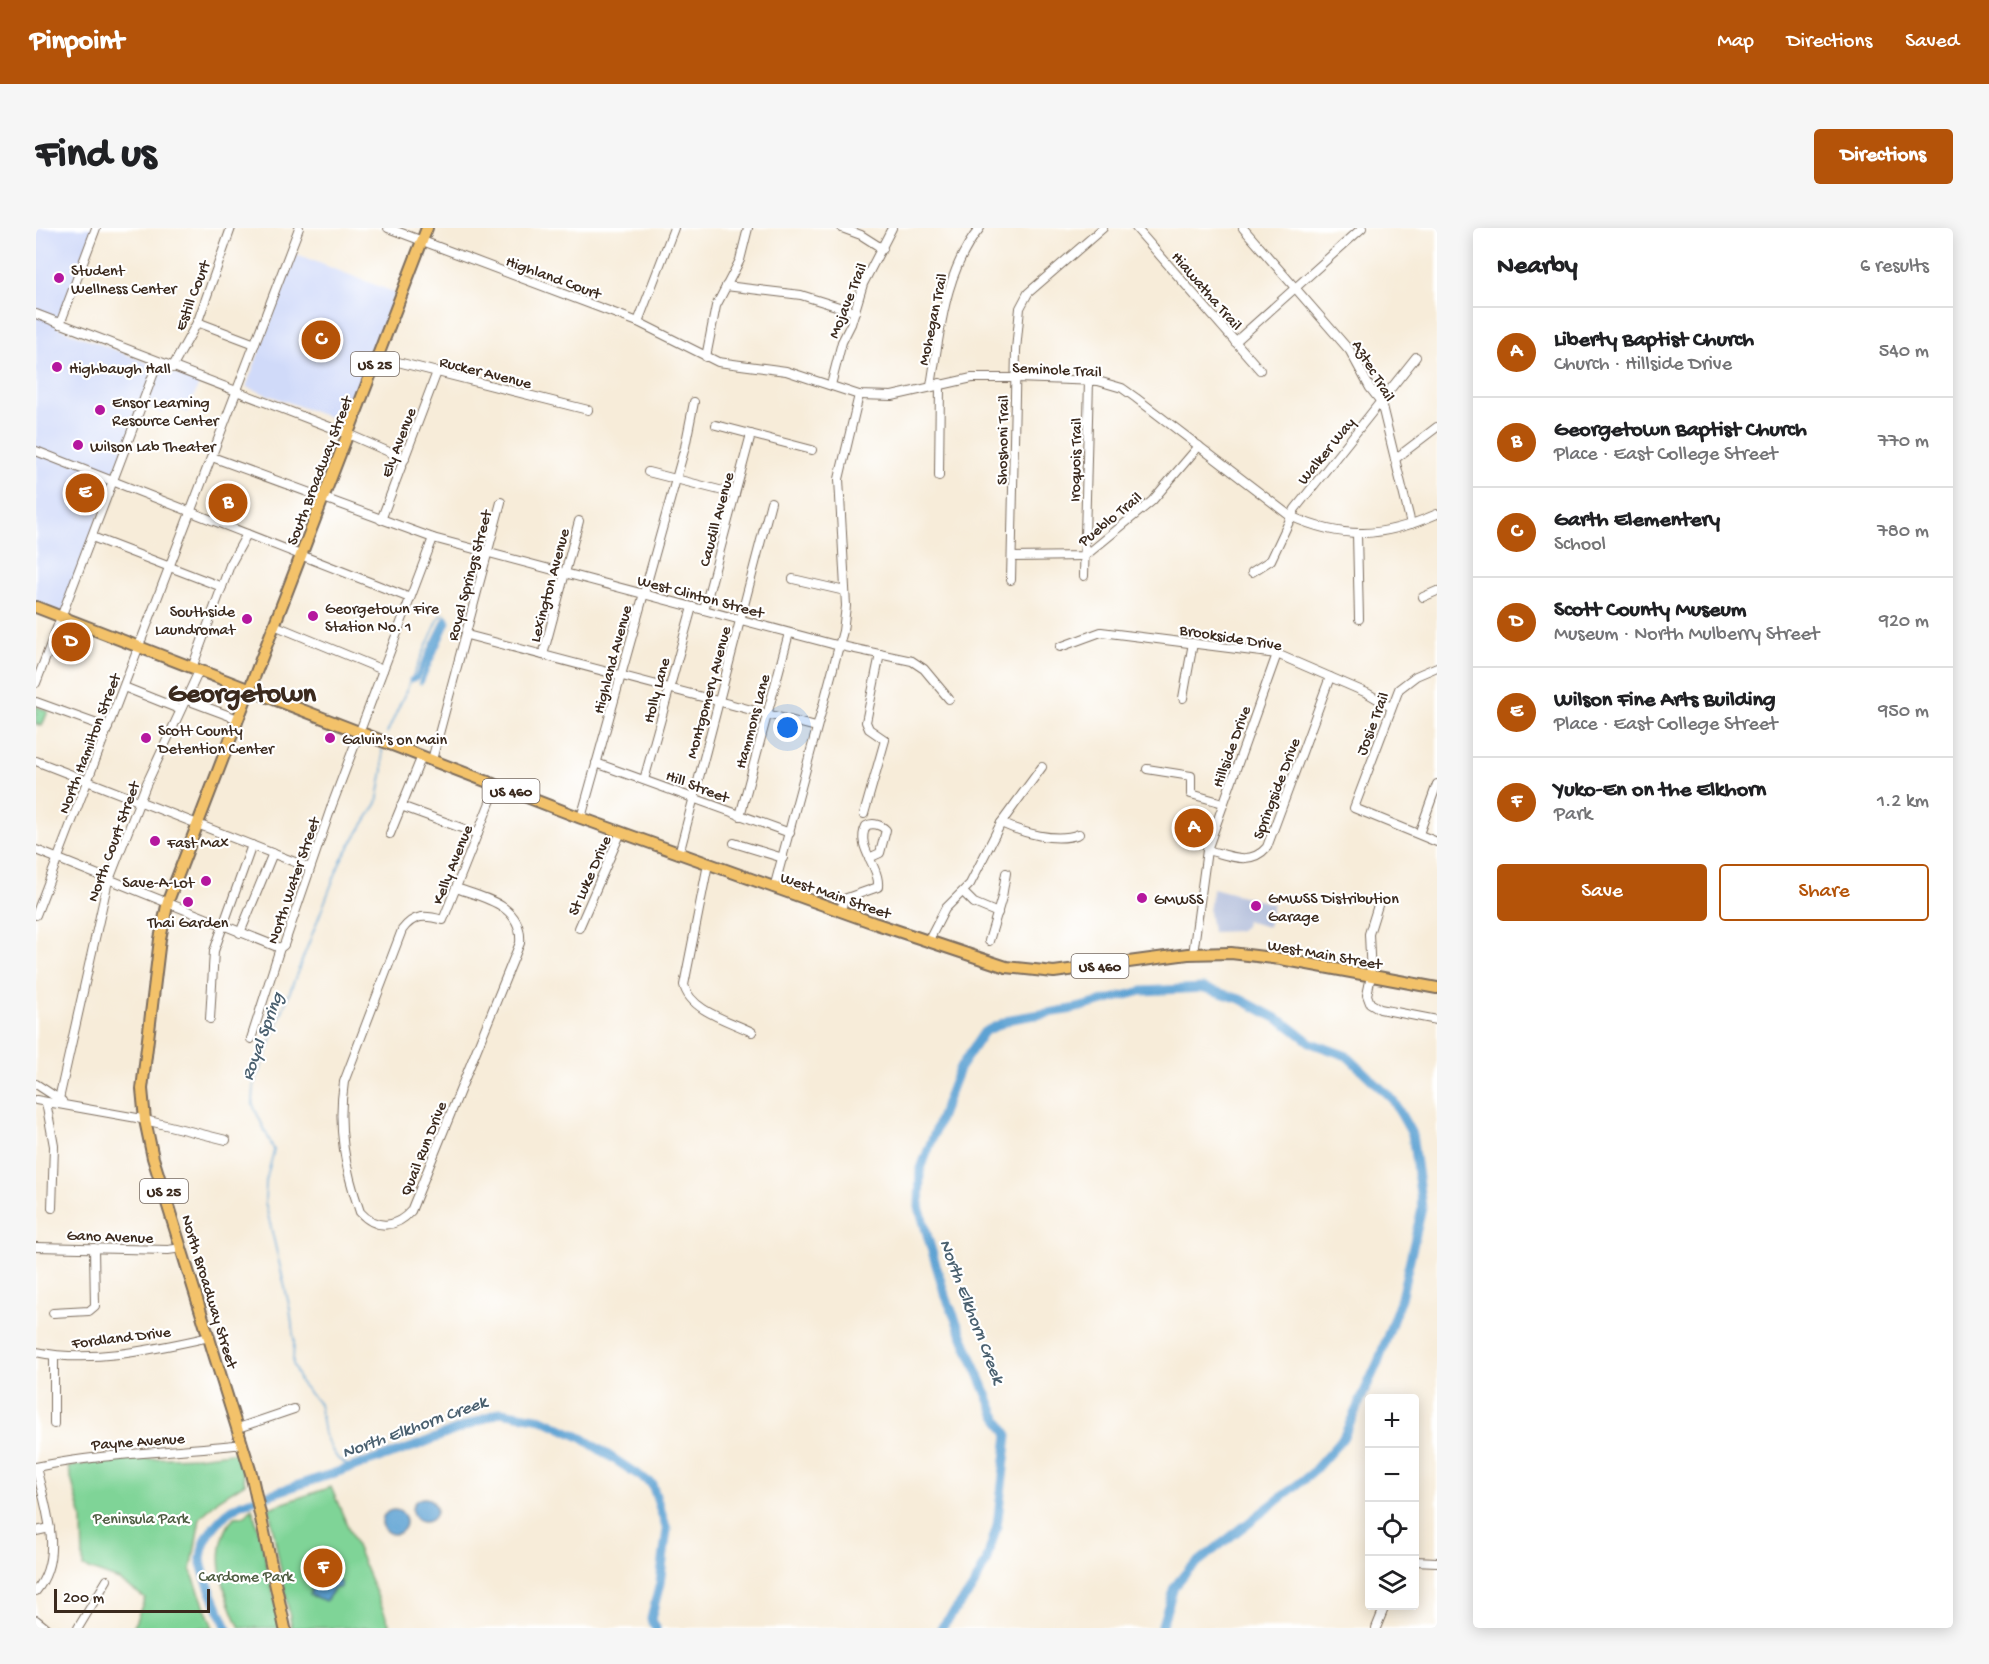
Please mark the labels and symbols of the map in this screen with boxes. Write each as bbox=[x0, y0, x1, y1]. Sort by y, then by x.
street label: Hiawatha Trail bbox=[1166, 249, 1245, 336]
street label: Highland Court bbox=[502, 253, 604, 306]
street label: Estill Court bbox=[172, 257, 217, 334]
street label: Mojave Trail bbox=[825, 261, 873, 342]
place label: Student Wellness Center bbox=[71, 263, 178, 300]
marker: Student Wellness Center bbox=[52, 271, 66, 285]
street label: Mohegan Trail bbox=[915, 272, 953, 367]
pin: C bbox=[302, 318, 340, 362]
street label: Aztec Trail bbox=[1346, 338, 1398, 406]
road number: US 25 bbox=[351, 352, 399, 376]
street label: Rucker Avenue bbox=[437, 354, 534, 395]
marker: Highbaugh Hall bbox=[50, 360, 64, 374]
street label: Seminole Trail bbox=[1012, 360, 1102, 383]
place label: Highbaugh Hall bbox=[69, 361, 171, 380]
street label: South Broadway Street bbox=[284, 393, 359, 548]
place label: Ensor Learning Resource Center bbox=[112, 395, 220, 432]
street label: Shoshoni Trail bbox=[994, 395, 1015, 485]
marker: Ensor Learning Resource Center bbox=[93, 403, 107, 417]
street label: Ely Avenue bbox=[378, 405, 423, 481]
street label: Walker Way bbox=[1295, 415, 1361, 490]
street label: Iroquois Trail bbox=[1067, 418, 1088, 502]
marker: Wilson Lab Theater bbox=[71, 438, 85, 452]
place label: Wilson Lab Theater bbox=[90, 439, 217, 458]
pin: E bbox=[65, 470, 104, 516]
street label: Caudill Avenue bbox=[697, 470, 740, 569]
pin: B bbox=[208, 480, 248, 526]
street label: Pueblo Trail bbox=[1075, 489, 1147, 553]
street label: Royal Springs Street bbox=[445, 507, 498, 643]
street label: Lexington Avenue bbox=[527, 526, 576, 645]
street label: West Clinton Street bbox=[635, 572, 767, 625]
place label: Georgetown Fire Station No. 1 bbox=[325, 601, 440, 638]
street label: Highland Avenue bbox=[591, 603, 638, 716]
place label: Southside Laundromat bbox=[155, 604, 236, 641]
marker: Georgetown Fire Station No. 1 bbox=[306, 609, 320, 623]
marker: Southside Laundromat bbox=[240, 612, 254, 626]
pin: D bbox=[51, 620, 90, 664]
street label: Brookside Drive bbox=[1177, 622, 1284, 657]
street label: Montgomery Avenue bbox=[684, 624, 737, 761]
street label: Holly Lane bbox=[641, 655, 676, 726]
street label: North Hamilton Street bbox=[56, 670, 127, 817]
street label: Hammons Lane bbox=[733, 672, 776, 771]
district label: Georgetown bbox=[168, 679, 317, 712]
street label: Josie Trail bbox=[1354, 690, 1395, 758]
street label: Hillside Drive bbox=[1210, 703, 1257, 791]
your location bbox=[773, 713, 802, 742]
place label: Scott County Detention Center bbox=[157, 723, 275, 760]
marker: Scott County Detention Center bbox=[139, 731, 153, 745]
marker: Galvin's on Main bbox=[323, 731, 337, 745]
place label: Galvin's on Main bbox=[342, 732, 448, 751]
street label: Springside Drive bbox=[1250, 735, 1307, 843]
street label: Hill Street bbox=[662, 768, 732, 810]
street label: North Court Street bbox=[85, 778, 146, 905]
road number: US 460 bbox=[482, 779, 540, 803]
pin: A bbox=[1174, 806, 1214, 850]
street label: North Water Street bbox=[265, 814, 326, 947]
street label: Kelly Avenue bbox=[430, 822, 479, 908]
street label: St Luke Drive bbox=[565, 833, 617, 919]
marker: Fast Max bbox=[148, 834, 162, 848]
place label: Fast Max bbox=[166, 835, 229, 854]
street label: West Main Street bbox=[777, 870, 894, 926]
marker: Save-A-Lot bbox=[199, 874, 213, 888]
place label: Save-A-Lot bbox=[122, 875, 195, 894]
marker: GMWSS bbox=[1135, 891, 1149, 905]
place label: GMWSS Distribution Garage bbox=[1268, 891, 1399, 928]
place label: GMWSS bbox=[1154, 892, 1204, 911]
marker: Thai Garden bbox=[181, 895, 195, 909]
marker: GMWSS Distribution Garage bbox=[1249, 899, 1263, 913]
place label: Thai Garden bbox=[147, 915, 229, 934]
street label: West Main Street bbox=[1266, 937, 1384, 976]
road number: US 460 bbox=[1072, 954, 1128, 978]
water label: Royal Spring bbox=[238, 988, 290, 1084]
street label: Quail Run Drive bbox=[398, 1099, 453, 1199]
road number: US 25 bbox=[140, 1179, 188, 1203]
street label: North Broadway Street bbox=[175, 1213, 240, 1372]
street label: Gano Avenue bbox=[66, 1227, 154, 1250]
water label: North Elkhorn Creek bbox=[933, 1237, 1009, 1389]
street label: Fordland Drive bbox=[70, 1324, 173, 1355]
water label: North Elkhorn Creek bbox=[339, 1392, 492, 1464]
street label: Payne Avenue bbox=[90, 1431, 186, 1456]
park label: Peninsula Park bbox=[92, 1511, 191, 1530]
pin: F bbox=[304, 1546, 342, 1590]
park label: Cardome Park bbox=[199, 1569, 295, 1588]
scale bar bbox=[54, 1586, 210, 1614]

